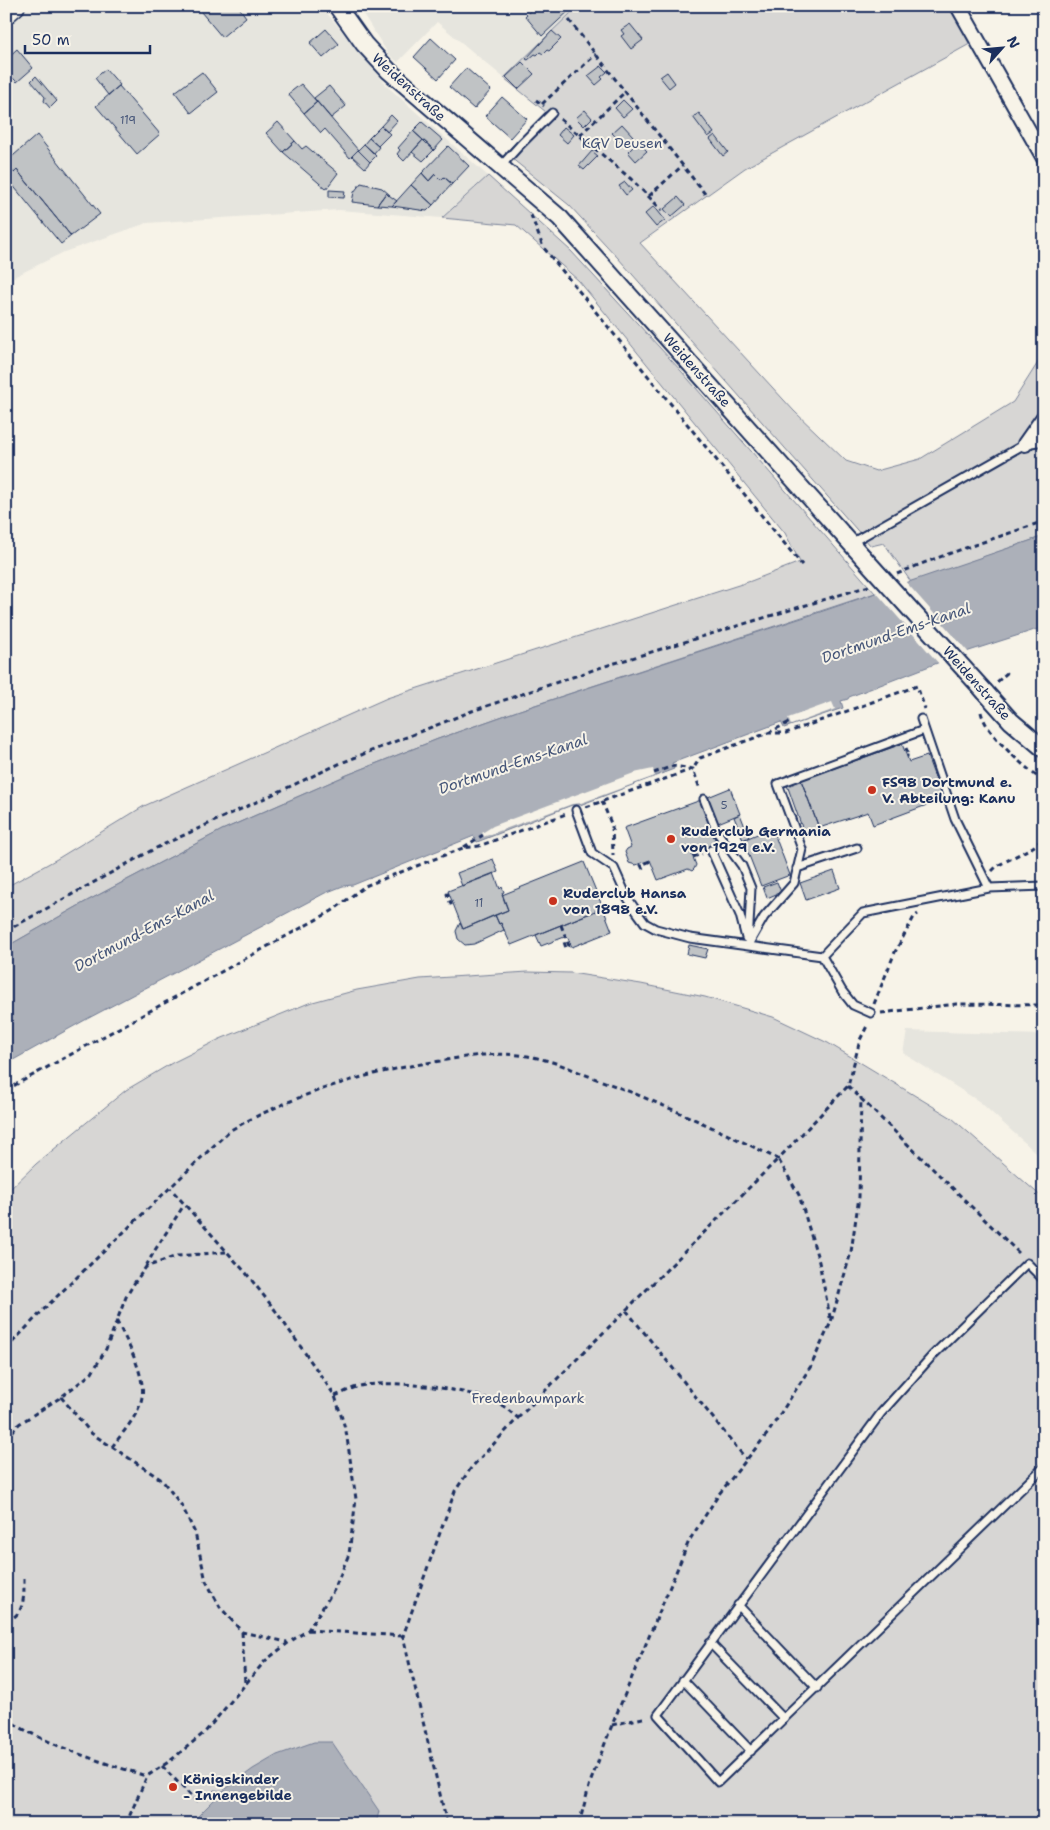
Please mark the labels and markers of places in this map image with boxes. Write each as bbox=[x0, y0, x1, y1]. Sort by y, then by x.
place label: FS98 Dortmund e. V. Abteilung: Kanu bbox=[882, 773, 1016, 807]
marker: FS98 Dortmund e. V. Abteilung: Kanu bbox=[866, 784, 878, 796]
place label: Ruderclub Germania von 1929 e.V. bbox=[681, 822, 831, 856]
marker: Ruderclub Germania von 1929 e.V. bbox=[665, 833, 677, 845]
place label: Ruderclub Hansa von 1898 e.V. bbox=[563, 884, 687, 918]
marker: Ruderclub Hansa von 1898 e.V. bbox=[547, 895, 559, 907]
place label: Königskinder - Innengebilde bbox=[183, 1770, 292, 1804]
marker: Königskinder - Innengebilde bbox=[167, 1781, 179, 1793]

